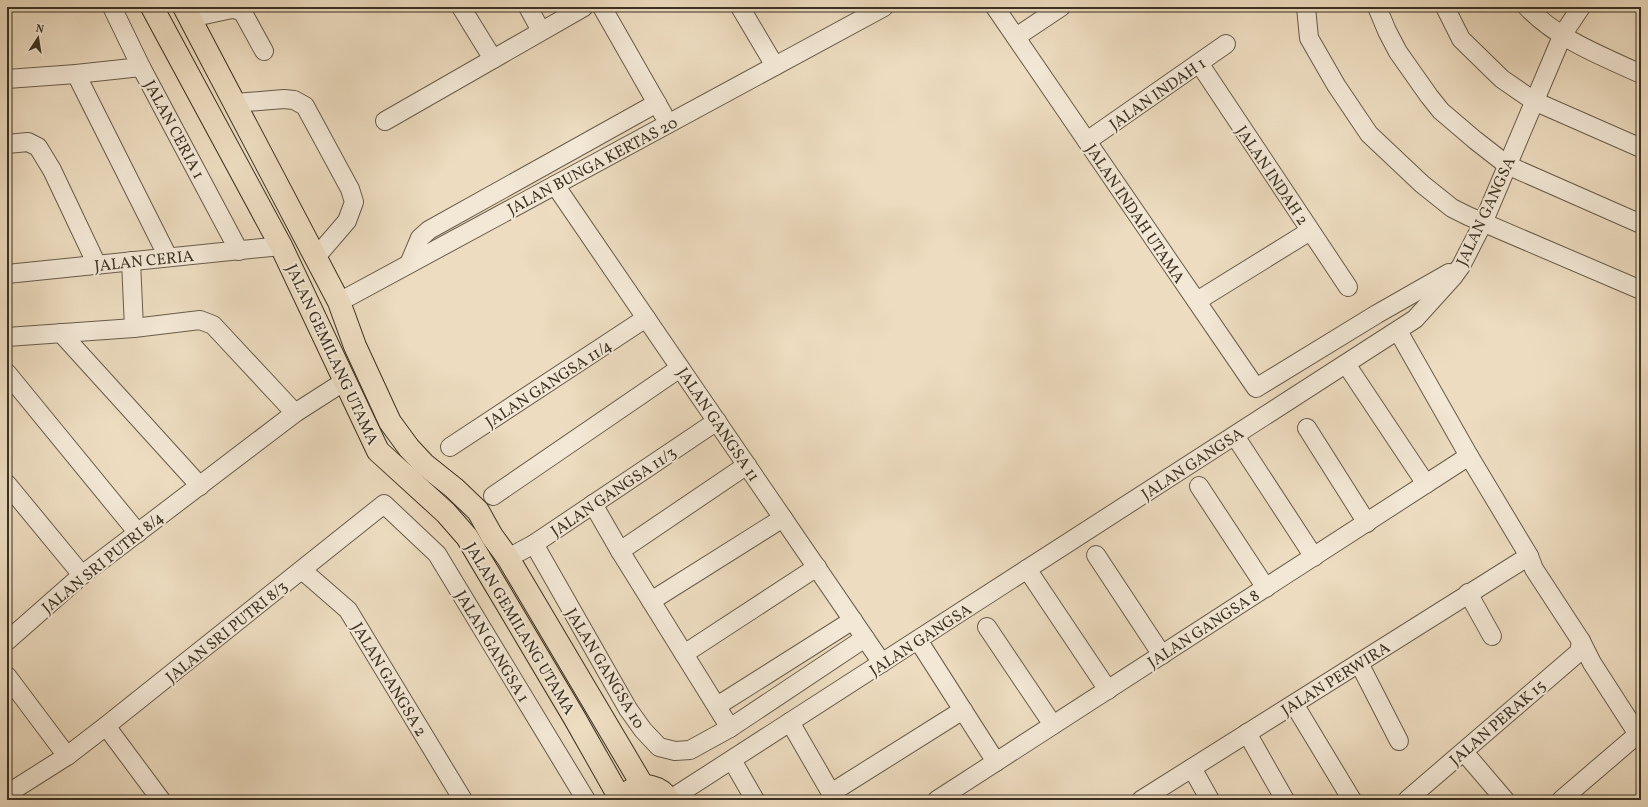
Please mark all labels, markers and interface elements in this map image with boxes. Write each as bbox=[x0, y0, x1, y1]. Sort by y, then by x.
north arrow bbox=[18, 18, 58, 58]
text: N bbox=[34, 22, 45, 38]
street label: JALAN INDAH 1 bbox=[1105, 53, 1211, 136]
street label: JALAN CERIA 1 bbox=[138, 77, 209, 183]
street label: JALAN BUNGA KERTAS 20 bbox=[504, 112, 682, 221]
street label: JALAN INDAH 2 bbox=[1230, 122, 1313, 230]
street label: JALAN INDAH UTAMA bbox=[1079, 140, 1189, 288]
street label: JALAN GANGSA bbox=[1452, 154, 1522, 270]
street label: JALAN CERIA bbox=[93, 246, 195, 278]
street label: JALAN GEMILANG UTAMA bbox=[280, 261, 383, 449]
street label: JALAN GANGSA 11/4 bbox=[481, 335, 617, 434]
street label: JALAN GANGSA 11 bbox=[671, 364, 764, 487]
street label: JALAN GANGSA bbox=[1138, 423, 1249, 506]
street label: JALAN GANGSA 11/3 bbox=[547, 442, 681, 543]
street label: JALAN SRI PUTRI 8/4 bbox=[38, 508, 169, 620]
street label: JALAN GEMILANG UTAMA bbox=[459, 539, 579, 719]
street label: JALAN SRI PUTRI 8/3 bbox=[162, 576, 293, 689]
street label: JALAN GANGSA 8 bbox=[1144, 585, 1264, 674]
street label: JALAN GANGSA 1 bbox=[449, 587, 534, 707]
street label: JALAN GANGSA bbox=[866, 599, 977, 682]
street label: JALAN GANGSA 10 bbox=[560, 605, 649, 733]
street label: JALAN GANGSA 2 bbox=[345, 619, 431, 741]
street label: JALAN PERWIRA bbox=[1277, 637, 1395, 722]
street label: JALAN PERAK 15 bbox=[1445, 676, 1551, 771]

